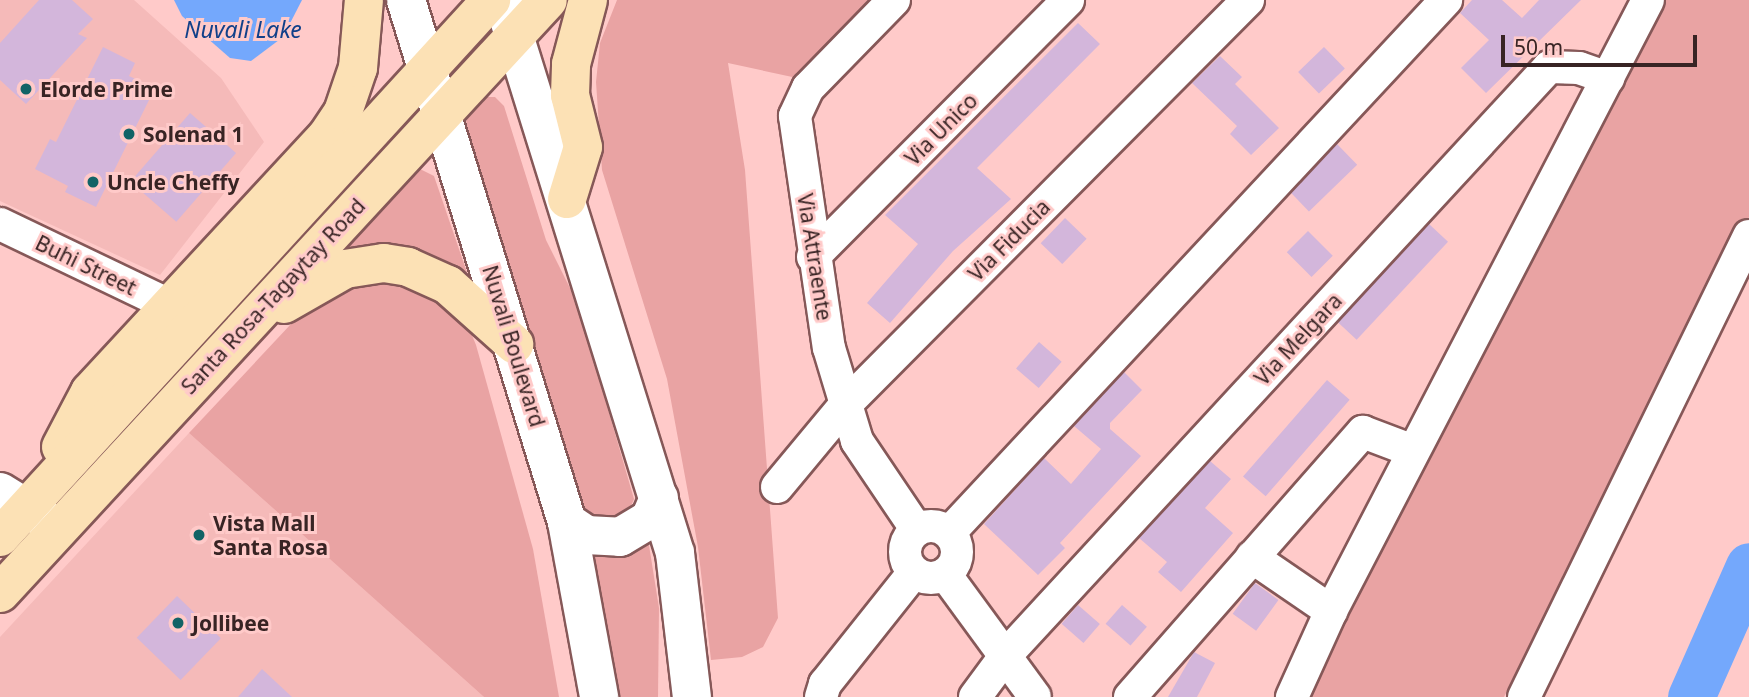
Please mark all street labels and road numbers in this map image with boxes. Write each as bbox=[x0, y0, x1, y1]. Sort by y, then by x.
street label: Via Unico bbox=[900, 88, 982, 170]
street label: Via Attraente bbox=[793, 192, 837, 322]
street label: Santa Rosa-Tagaytay Road bbox=[176, 193, 370, 399]
street label: Via Fiducia bbox=[963, 194, 1055, 286]
street label: Buhi Street bbox=[31, 230, 141, 300]
street label: Nuvali Boulevard bbox=[477, 262, 551, 430]
street label: Via Melgara bbox=[1249, 288, 1347, 390]

